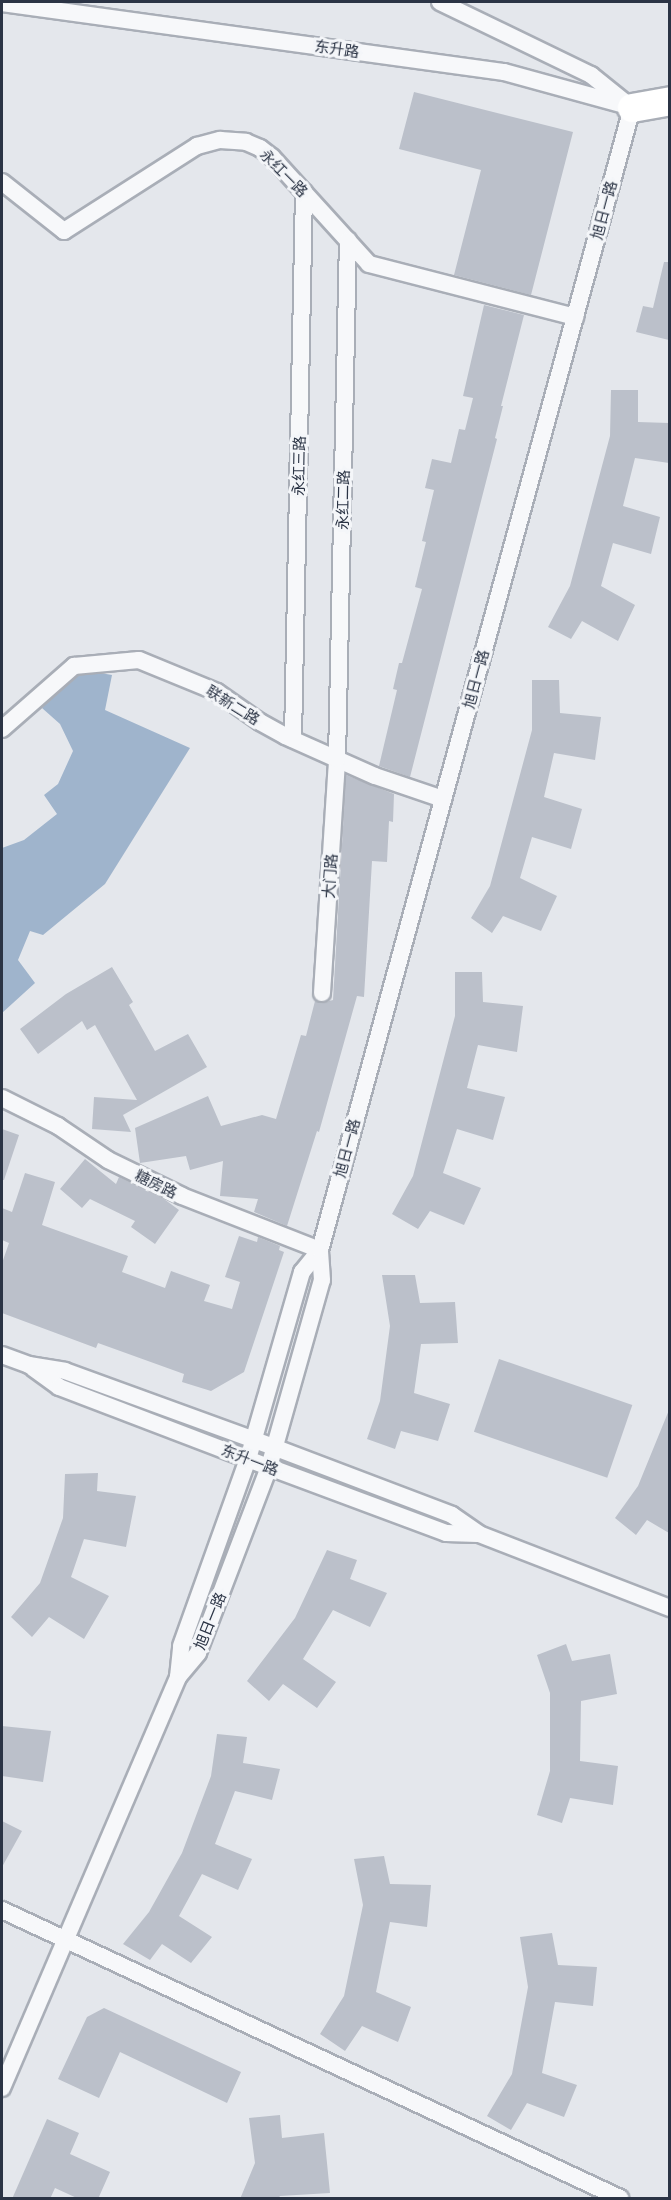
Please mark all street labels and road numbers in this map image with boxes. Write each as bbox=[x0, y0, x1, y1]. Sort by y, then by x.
street label: 东升路 bbox=[313, 37, 361, 61]
street label: 永红一路 bbox=[256, 145, 312, 201]
street label: 旭日一路 bbox=[588, 179, 620, 241]
street label: 永红三路 bbox=[289, 436, 309, 496]
street label: 永红二路 bbox=[333, 470, 353, 530]
street label: 旭日一路 bbox=[460, 648, 492, 710]
street label: 联新二路 bbox=[203, 681, 263, 729]
street label: 大门路 bbox=[319, 853, 341, 899]
street label: 旭日一路 bbox=[331, 1117, 363, 1179]
street label: 糖房路 bbox=[132, 1166, 180, 1202]
street label: 东升一路 bbox=[219, 1441, 281, 1479]
street label: 旭日一路 bbox=[190, 1590, 230, 1652]

